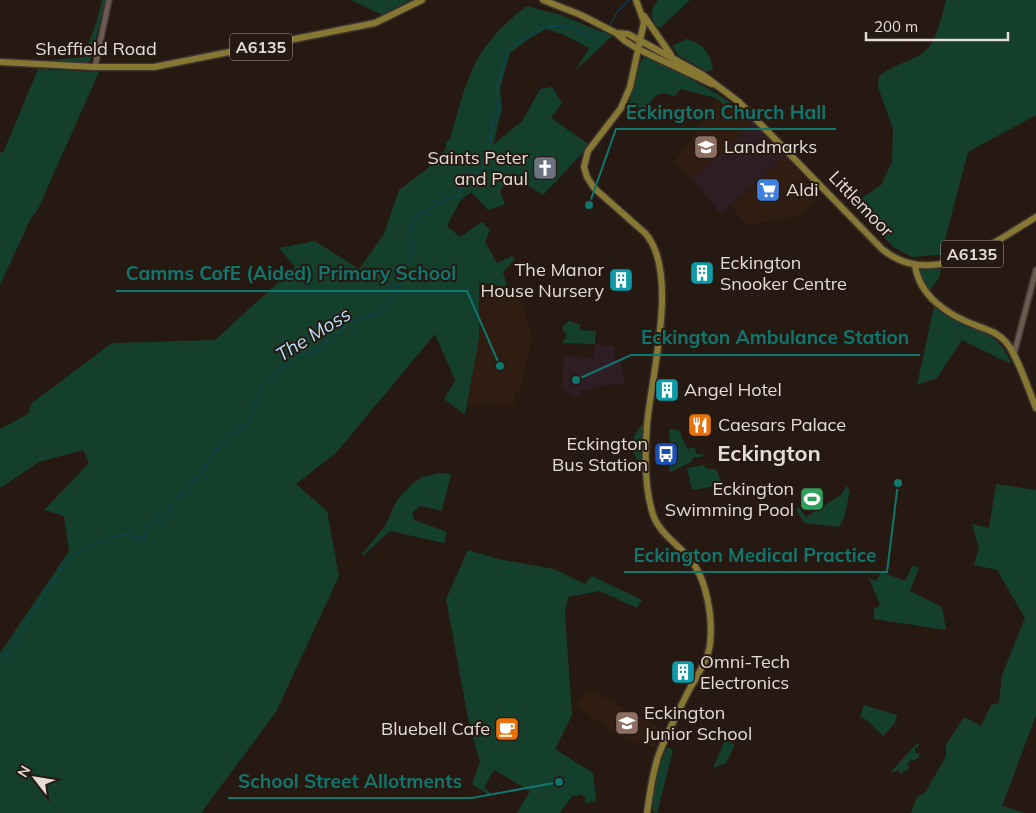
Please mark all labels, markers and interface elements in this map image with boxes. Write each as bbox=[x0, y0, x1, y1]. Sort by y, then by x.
scale bar bbox=[866, 10, 1008, 42]
text: 200 m bbox=[874, 17, 918, 36]
road number: A6135 bbox=[230, 34, 292, 61]
street label: Sheffield Road bbox=[35, 37, 157, 60]
callout: Eckington Church Hall bbox=[616, 95, 836, 129]
text: Eckington Church Hall bbox=[626, 100, 826, 124]
school or university icon: Landmarks bbox=[693, 134, 719, 160]
place label: Landmarks bbox=[724, 135, 817, 158]
place label: Saints Peter and Paul bbox=[428, 146, 528, 190]
church icon: Saints Peter and Paul bbox=[532, 155, 558, 181]
street label: Littlemoor bbox=[824, 166, 899, 242]
supermarket icon: Aldi bbox=[755, 177, 781, 203]
place label: Aldi bbox=[786, 178, 819, 201]
road number: A6135 bbox=[941, 240, 1003, 268]
place label: Eckington Snooker Centre bbox=[720, 251, 847, 295]
callout: Camms CofE (Aided) Primary School bbox=[116, 257, 467, 291]
place label: The Manor House Nursery bbox=[481, 258, 604, 302]
building icon: Eckington Snooker Centre bbox=[689, 260, 715, 286]
text: Camms CofE (Aided) Primary School bbox=[126, 261, 456, 285]
building icon: The Manor House Nursery bbox=[608, 267, 634, 293]
water label: The Moss bbox=[271, 302, 355, 366]
callout: Eckington Ambulance Station bbox=[631, 321, 920, 355]
text: Eckington Ambulance Station bbox=[641, 325, 909, 349]
building icon: Angel Hotel bbox=[654, 377, 680, 403]
place label: Angel Hotel bbox=[684, 378, 782, 401]
restaurant icon: Caesars Palace bbox=[687, 412, 713, 438]
place label: Caesars Palace bbox=[718, 413, 846, 436]
place label: Eckington Bus Station bbox=[552, 432, 648, 476]
district label: Eckington bbox=[717, 439, 821, 467]
bus stop icon: Eckington Bus Station bbox=[653, 441, 679, 467]
place label: Eckington Swimming Pool bbox=[665, 477, 794, 521]
sports icon: Eckington Swimming Pool bbox=[799, 486, 825, 512]
callout: Eckington Medical Practice bbox=[624, 538, 887, 572]
text: Eckington Medical Practice bbox=[634, 543, 876, 567]
place label: Omni-Tech Electronics bbox=[700, 650, 790, 694]
building icon: Omni-Tech Electronics bbox=[670, 659, 696, 685]
place label: Eckington Junior School bbox=[644, 701, 752, 745]
school or university icon: Eckington Junior School bbox=[614, 710, 640, 736]
cafe icon: Bluebell Cafe bbox=[494, 716, 520, 742]
place label: Bluebell Cafe bbox=[381, 717, 490, 740]
north arrow bbox=[10, 753, 60, 803]
text: N bbox=[13, 762, 34, 780]
callout: School Street Allotments bbox=[228, 764, 472, 798]
text: School Street Allotments bbox=[238, 769, 462, 793]

